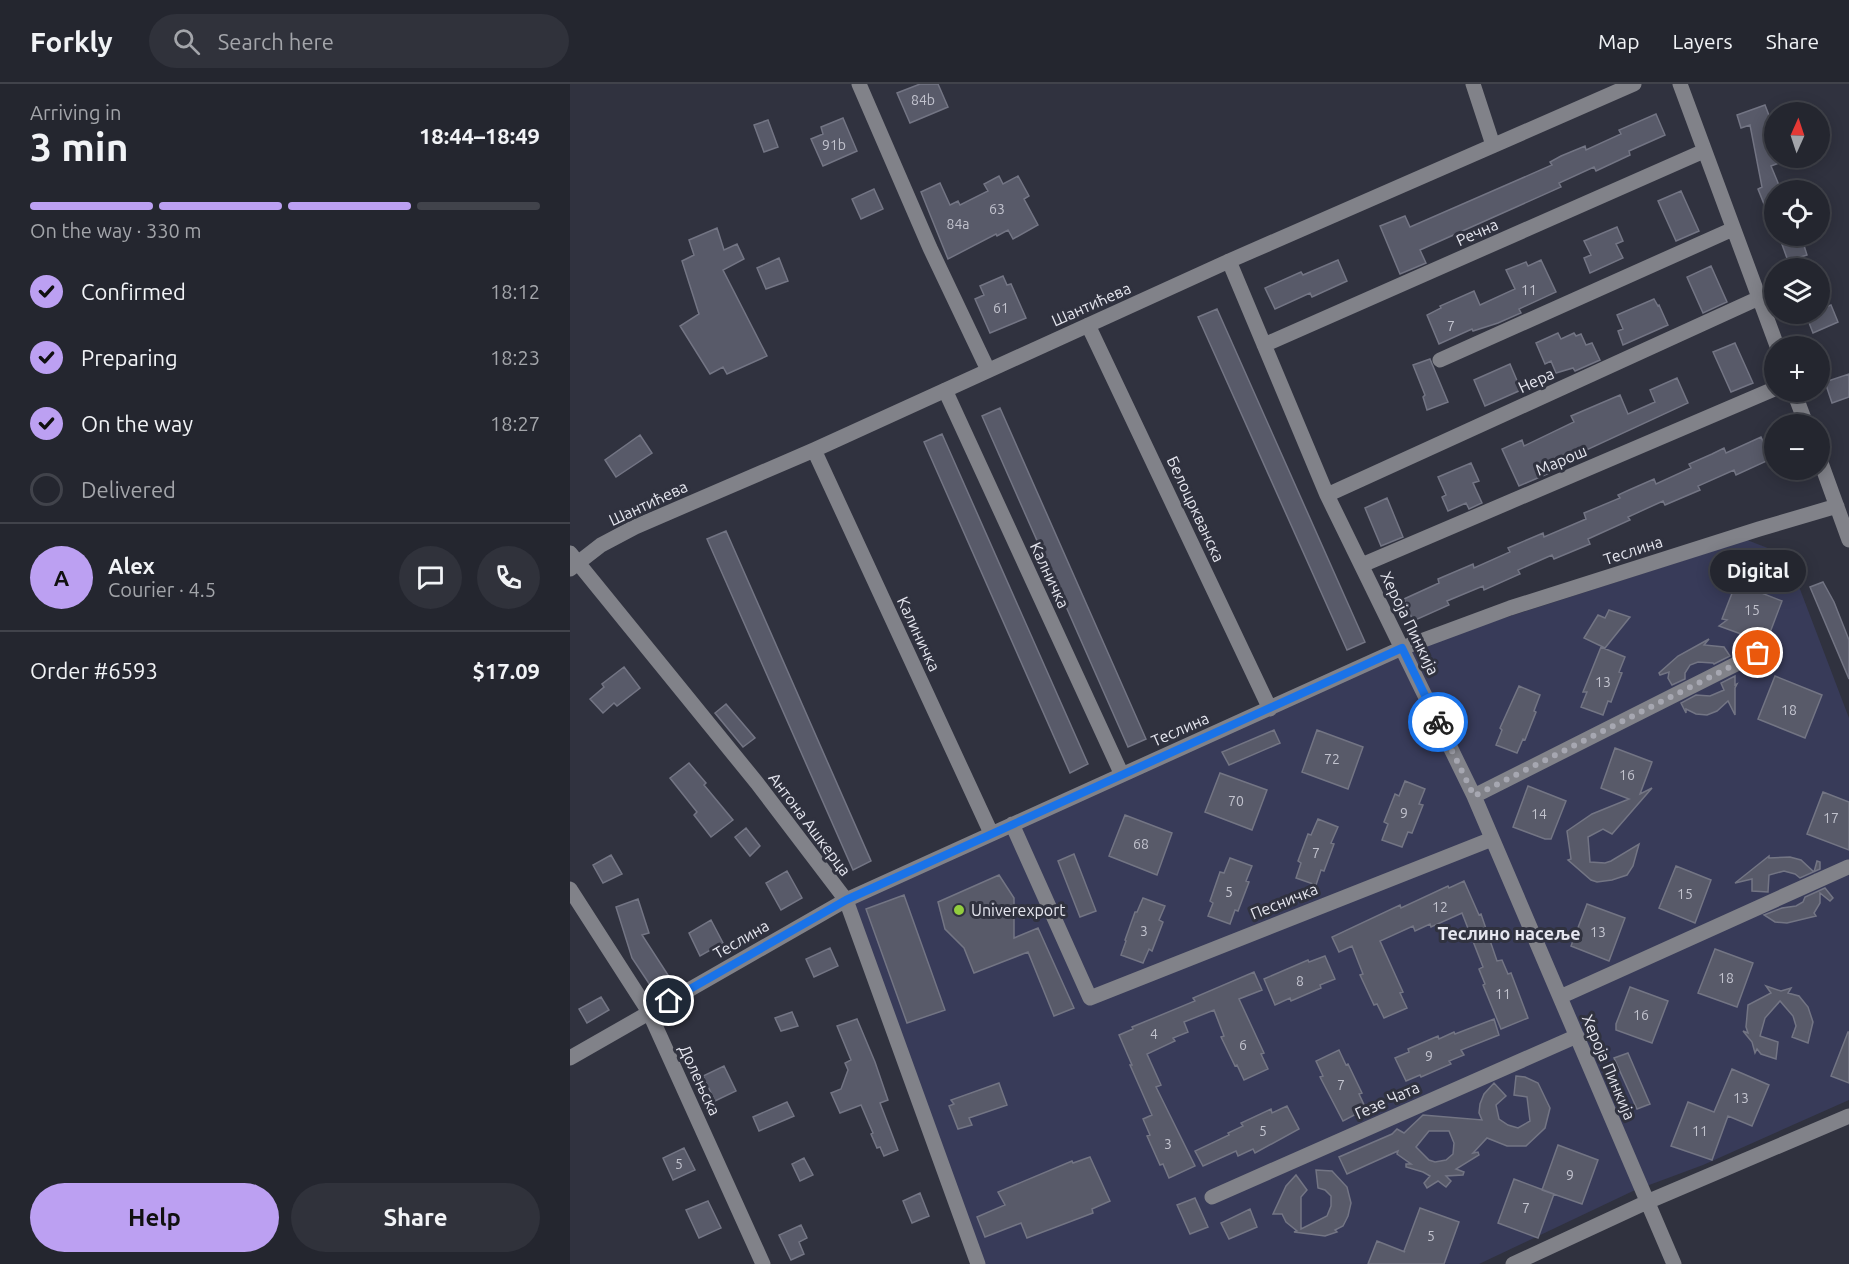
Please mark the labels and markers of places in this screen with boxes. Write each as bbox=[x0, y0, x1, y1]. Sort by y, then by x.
callout: Digital bbox=[1710, 551, 1806, 593]
pin bbox=[1732, 627, 1783, 678]
place label: Univerexport bbox=[971, 901, 1066, 919]
marker: Univerexport bbox=[952, 903, 966, 917]
pin bbox=[643, 975, 694, 1026]

